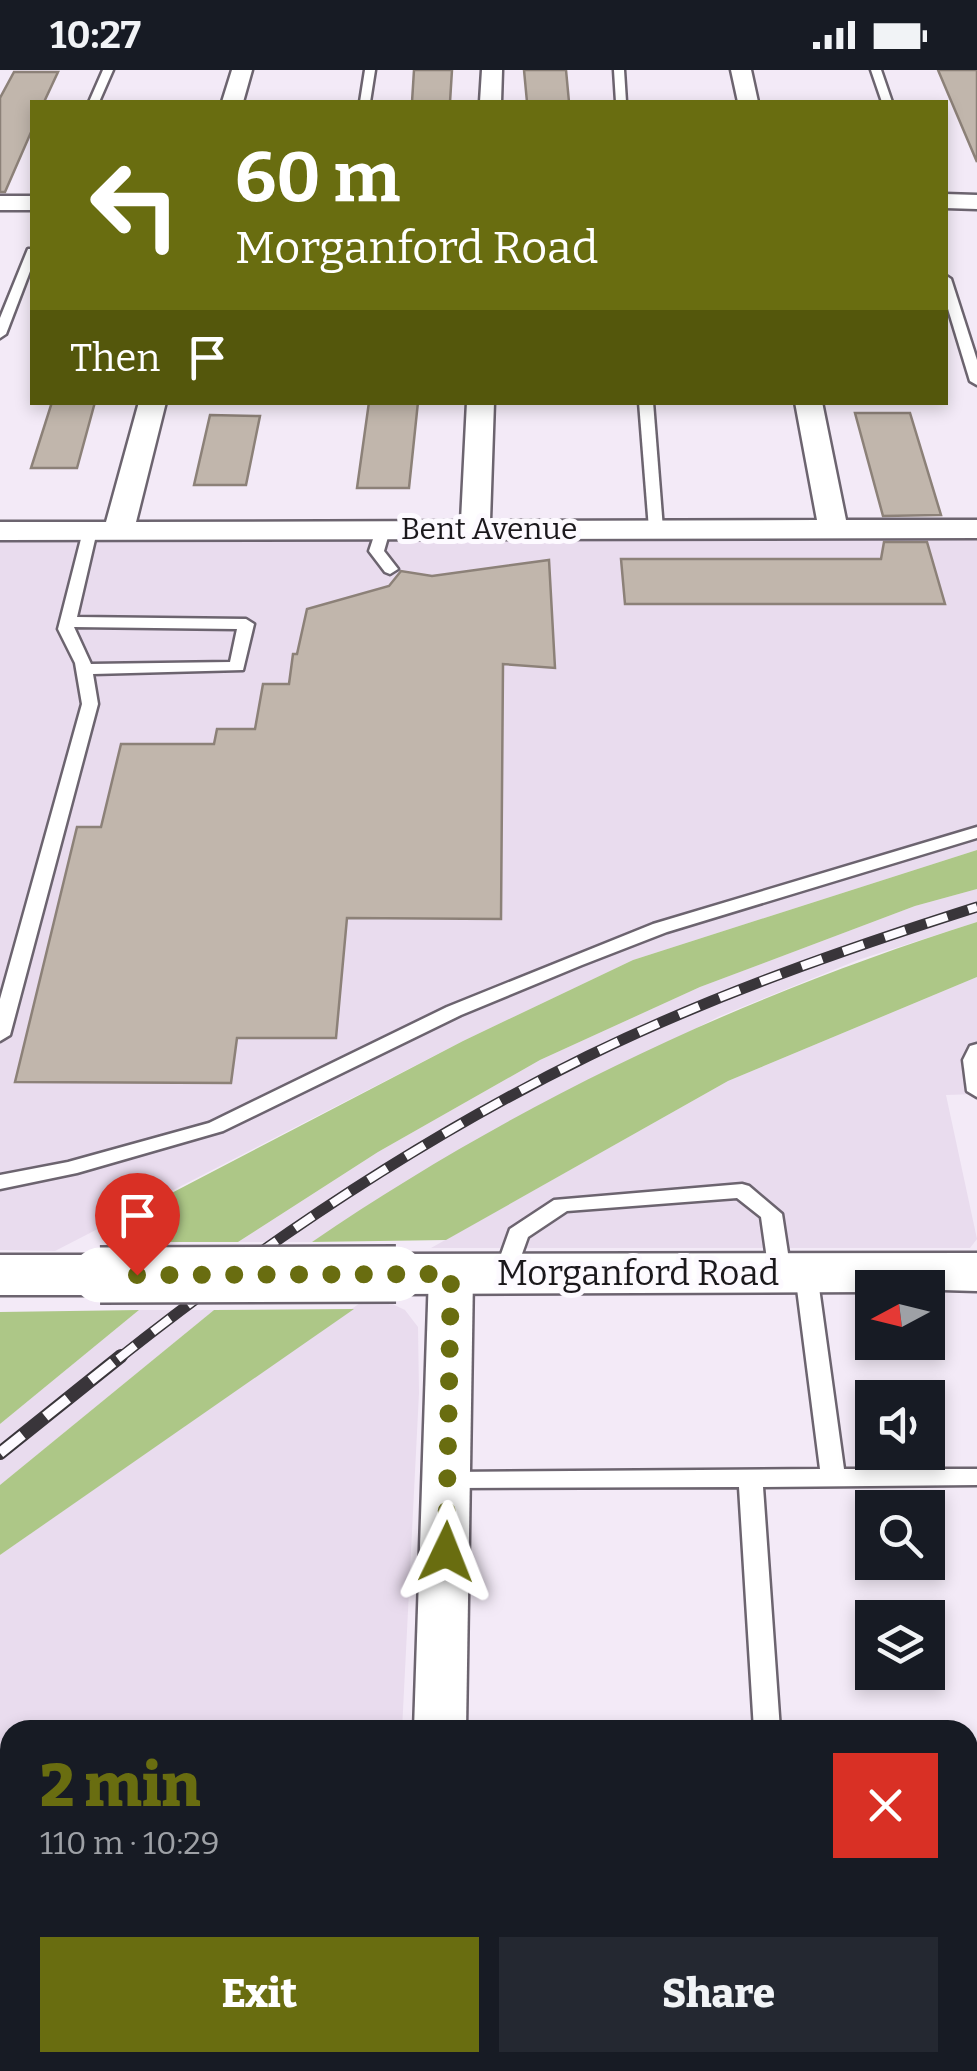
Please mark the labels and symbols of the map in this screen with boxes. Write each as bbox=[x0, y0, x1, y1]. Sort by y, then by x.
street label: Bent Avenue bbox=[401, 511, 577, 547]
pin bbox=[95, 1173, 180, 1276]
street label: Morganford Road bbox=[497, 1252, 779, 1294]
north arrow bbox=[855, 1270, 945, 1360]
position arrow bbox=[394, 1500, 498, 1604]

